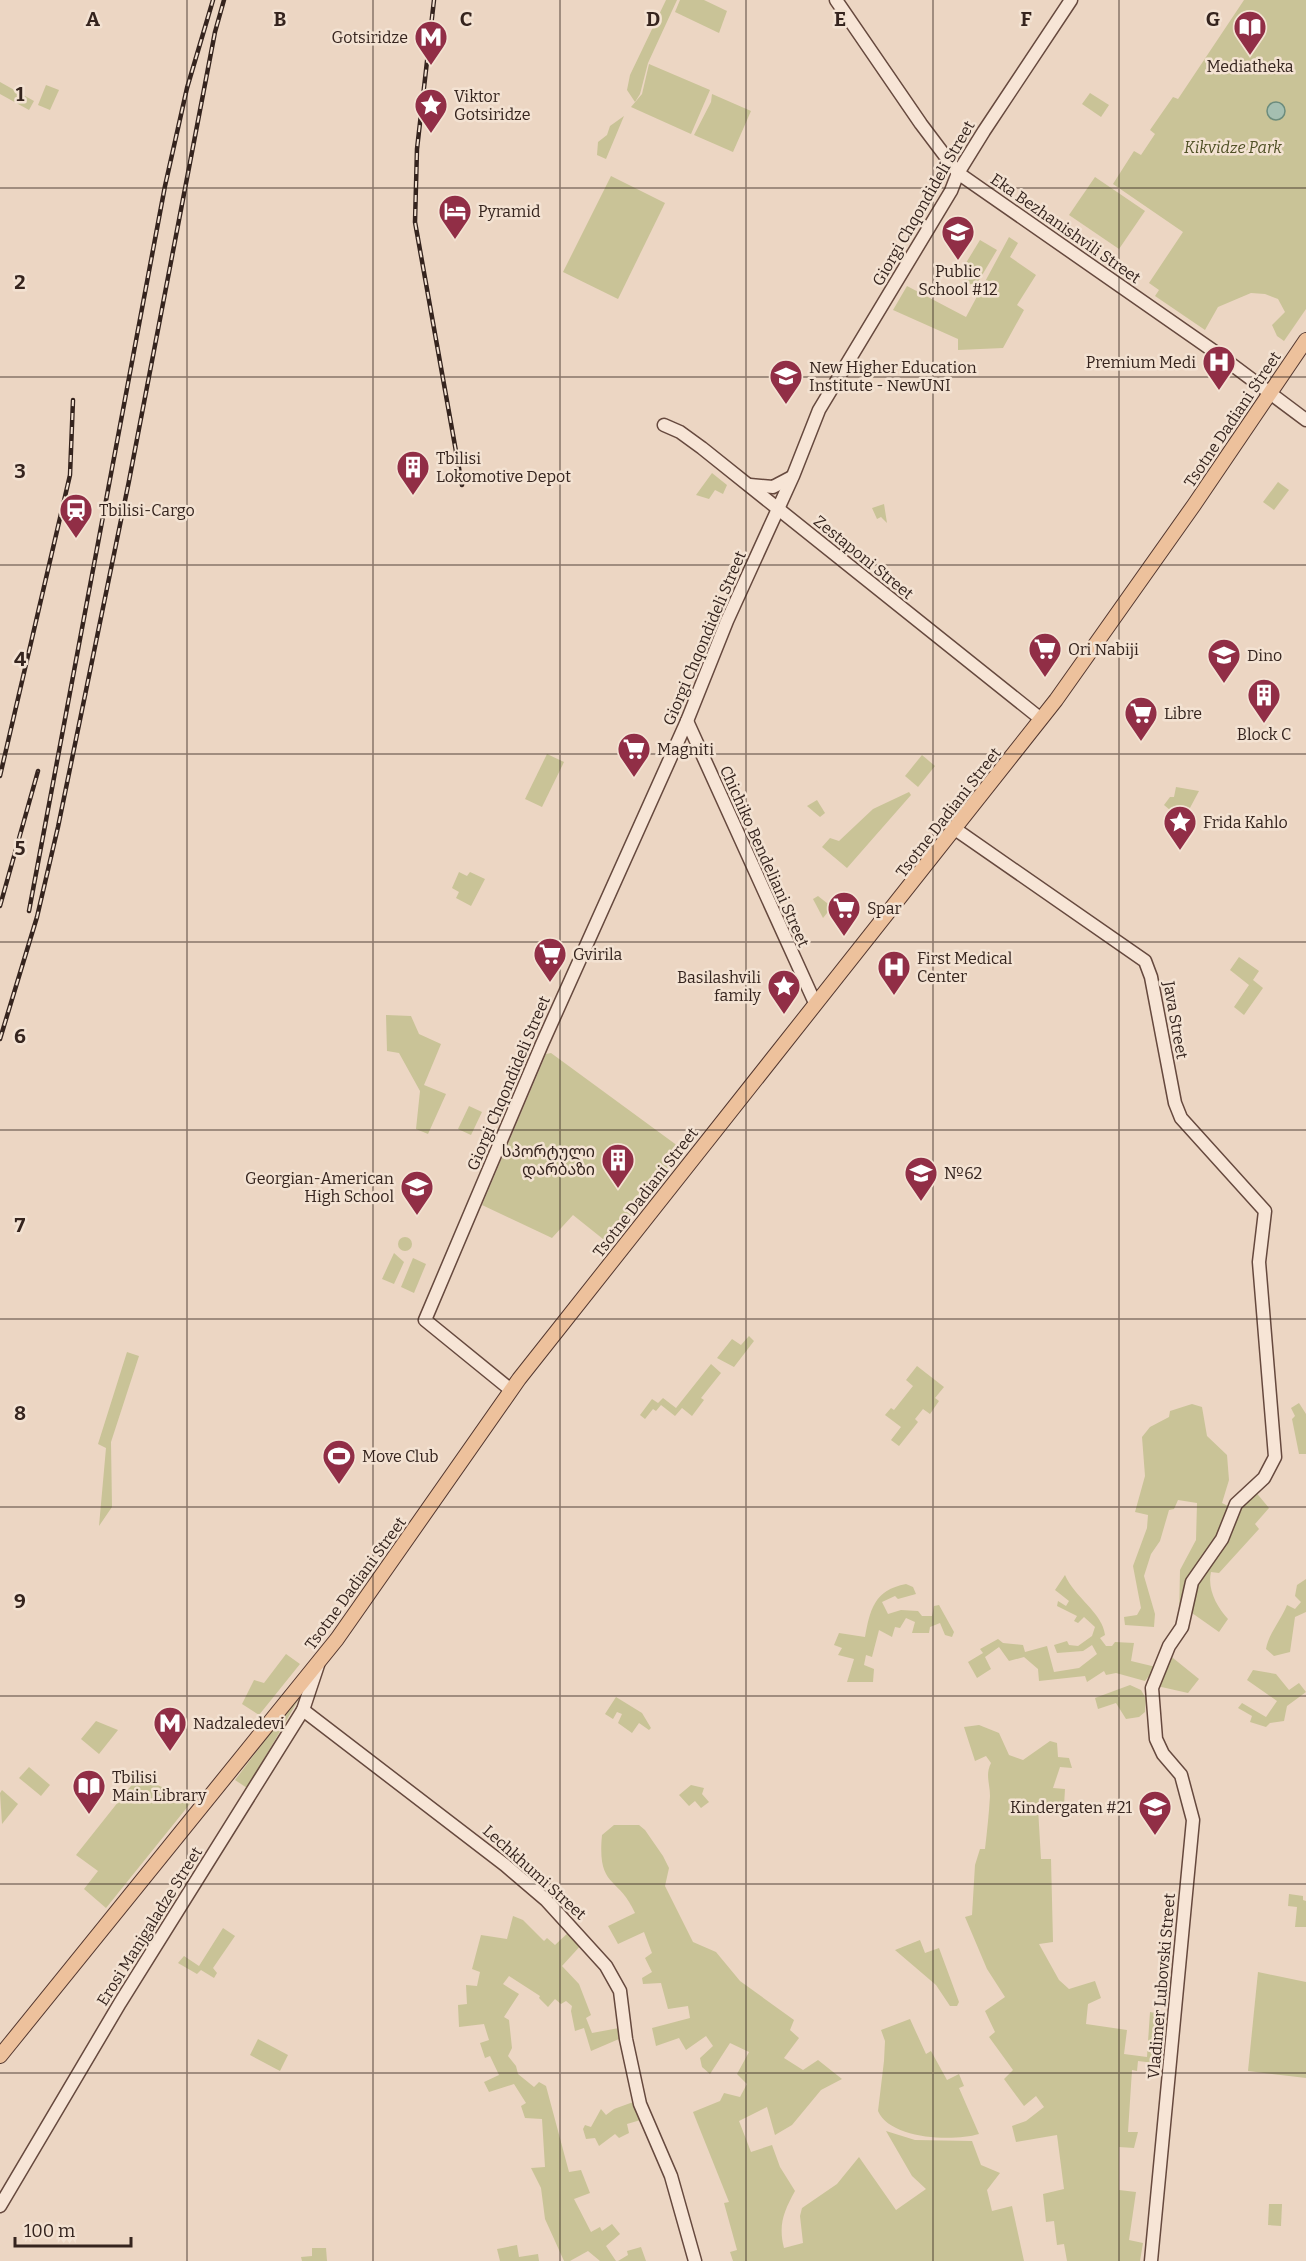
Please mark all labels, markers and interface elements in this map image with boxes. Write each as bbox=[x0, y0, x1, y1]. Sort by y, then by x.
text: A bbox=[86, 7, 101, 31]
text: B bbox=[274, 7, 287, 31]
text: C bbox=[460, 7, 472, 31]
text: D bbox=[646, 7, 660, 31]
text: E bbox=[834, 7, 846, 31]
text: F bbox=[1020, 7, 1032, 31]
text: G bbox=[1206, 7, 1220, 31]
library icon: Mediatheka bbox=[1232, 9, 1268, 56]
metro station icon: Gotsiridze bbox=[413, 19, 449, 66]
place label: Gotsiridze bbox=[331, 28, 408, 47]
place label: Mediatheka bbox=[1206, 57, 1294, 76]
text: 1 bbox=[16, 82, 25, 106]
place icon: Viktor Gotsiridze bbox=[413, 87, 449, 134]
place label: Viktor Gotsiridze bbox=[454, 87, 531, 124]
street label: Giorgi Chqondideli Street bbox=[868, 117, 979, 289]
park label: Kikvidze Park bbox=[1184, 138, 1282, 157]
street label: Eka Bezhanishvili Street bbox=[987, 169, 1145, 288]
hotel icon: Pyramid bbox=[437, 193, 473, 240]
place label: Pyramid bbox=[478, 202, 541, 221]
school or university icon: Public School #12 bbox=[940, 214, 976, 261]
place label: Public School #12 bbox=[918, 262, 998, 299]
text: 2 bbox=[14, 270, 26, 294]
hospital icon: Premium Medi bbox=[1201, 344, 1237, 391]
street label: Tsotne Dadiani Street bbox=[1180, 348, 1285, 491]
place label: Premium Medi bbox=[1086, 353, 1196, 372]
school or university icon: New Higher Education Institute - NewUNI bbox=[768, 358, 804, 405]
place label: New Higher Education Institute - NewUNI bbox=[809, 358, 977, 395]
building icon: Tbilisi Lokomotive Depot bbox=[395, 449, 431, 496]
place label: Tbilisi Lokomotive Depot bbox=[436, 449, 571, 486]
text: 3 bbox=[14, 459, 26, 483]
station icon: Tbilisi-Cargo bbox=[58, 492, 94, 539]
place label: Tbilisi-Cargo bbox=[99, 501, 195, 520]
street label: Zestaponi Street bbox=[810, 511, 917, 603]
street label: Giorgi Chqondideli Street bbox=[659, 548, 750, 728]
supermarket icon: Ori Nabiji bbox=[1027, 631, 1063, 678]
school or university icon: Dino bbox=[1206, 637, 1242, 684]
place label: Ori Nabiji bbox=[1068, 640, 1139, 659]
place label: Dino bbox=[1247, 646, 1282, 665]
text: 4 bbox=[14, 647, 26, 671]
building icon: Block C bbox=[1246, 677, 1282, 724]
supermarket icon: Libre bbox=[1123, 695, 1159, 742]
place label: Libre bbox=[1164, 704, 1202, 723]
place label: Block C bbox=[1237, 725, 1291, 744]
supermarket icon: Magniti bbox=[616, 731, 652, 778]
place label: Magniti bbox=[657, 740, 714, 759]
street label: Tsotne Dadiani Street bbox=[892, 744, 1005, 881]
street label: Chichiko Bendeliani Street bbox=[716, 763, 813, 950]
place icon: Frida Kahlo bbox=[1162, 804, 1198, 851]
place label: Frida Kahlo bbox=[1203, 813, 1288, 832]
text: 5 bbox=[15, 836, 26, 860]
supermarket icon: Spar bbox=[826, 890, 862, 937]
place label: Spar bbox=[867, 899, 901, 918]
supermarket icon: Gvirila bbox=[532, 936, 568, 983]
place label: Gvirila bbox=[573, 945, 622, 964]
hospital icon: First Medical Center bbox=[876, 949, 912, 996]
place label: First Medical Center bbox=[917, 949, 1013, 986]
place label: Basilashvili family bbox=[677, 968, 762, 1005]
place icon: Basilashvili family bbox=[766, 968, 802, 1015]
street label: Java Street bbox=[1159, 979, 1192, 1061]
street label: Giorgi Chqondideli Street bbox=[463, 993, 554, 1173]
text: 6 bbox=[14, 1024, 26, 1048]
street label: Tsotne Dadiani Street bbox=[589, 1124, 702, 1261]
place label: სპორტული დარბაზი bbox=[502, 1142, 595, 1180]
building icon: სპორტული დარბაზი bbox=[600, 1142, 636, 1189]
school or university icon: №62 bbox=[903, 1155, 939, 1202]
place label: №62 bbox=[944, 1164, 982, 1183]
place label: Georgian-American High School bbox=[245, 1169, 394, 1206]
school or university icon: Georgian-American High School bbox=[399, 1169, 435, 1216]
text: 7 bbox=[15, 1213, 26, 1237]
text: 8 bbox=[14, 1401, 26, 1425]
sports icon: Move Club bbox=[321, 1438, 357, 1485]
place label: Move Club bbox=[362, 1447, 439, 1466]
street label: Tsotne Dadiani Street bbox=[301, 1513, 410, 1653]
text: 9 bbox=[14, 1589, 26, 1613]
metro station icon: Nadzaledevi bbox=[152, 1705, 188, 1752]
place label: Nadzaledevi bbox=[193, 1714, 285, 1733]
library icon: Tbilisi Main Library bbox=[71, 1768, 107, 1815]
place label: Tbilisi Main Library bbox=[112, 1768, 207, 1805]
school or university icon: Kindergaten #21 bbox=[1137, 1789, 1173, 1836]
place label: Kindergaten #21 bbox=[1010, 1798, 1132, 1817]
street label: Lechkhumi Street bbox=[479, 1821, 590, 1924]
street label: Erosi Manjgaladze Street bbox=[93, 1843, 206, 2009]
street label: Vladimer Lubovski Street bbox=[1144, 1892, 1179, 2080]
scale bar bbox=[15, 2210, 130, 2248]
text: 100 m bbox=[24, 2220, 75, 2242]

